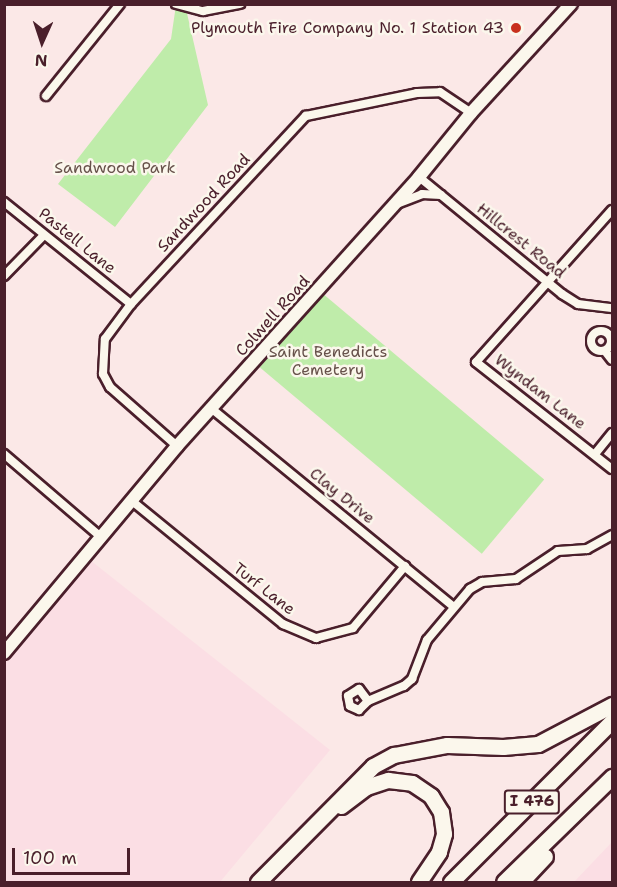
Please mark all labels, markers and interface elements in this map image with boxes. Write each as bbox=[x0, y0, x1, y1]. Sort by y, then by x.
north arrow bbox=[12, 12, 72, 72]
place label: Plymouth Fire Company No. 1 Station 43 bbox=[191, 18, 504, 38]
marker: Plymouth Fire Company No. 1 Station 43 bbox=[509, 21, 523, 35]
text: N bbox=[34, 50, 48, 71]
street label: Sandwood Road bbox=[154, 150, 254, 256]
park label: Sandwood Park bbox=[54, 158, 176, 178]
street label: Hillcrest Road bbox=[473, 199, 569, 283]
street label: Pastell Lane bbox=[34, 204, 120, 278]
street label: Colwell Road bbox=[232, 272, 314, 360]
park label: Saint Benedicts Cemetery bbox=[269, 342, 387, 380]
street label: Wyndam Lane bbox=[491, 350, 589, 434]
street label: Clay Drive bbox=[306, 464, 378, 528]
street label: Turf Lane bbox=[229, 559, 299, 619]
road number: I 476 bbox=[504, 790, 560, 814]
scale bar bbox=[15, 836, 134, 874]
text: 100 m bbox=[23, 846, 77, 870]

